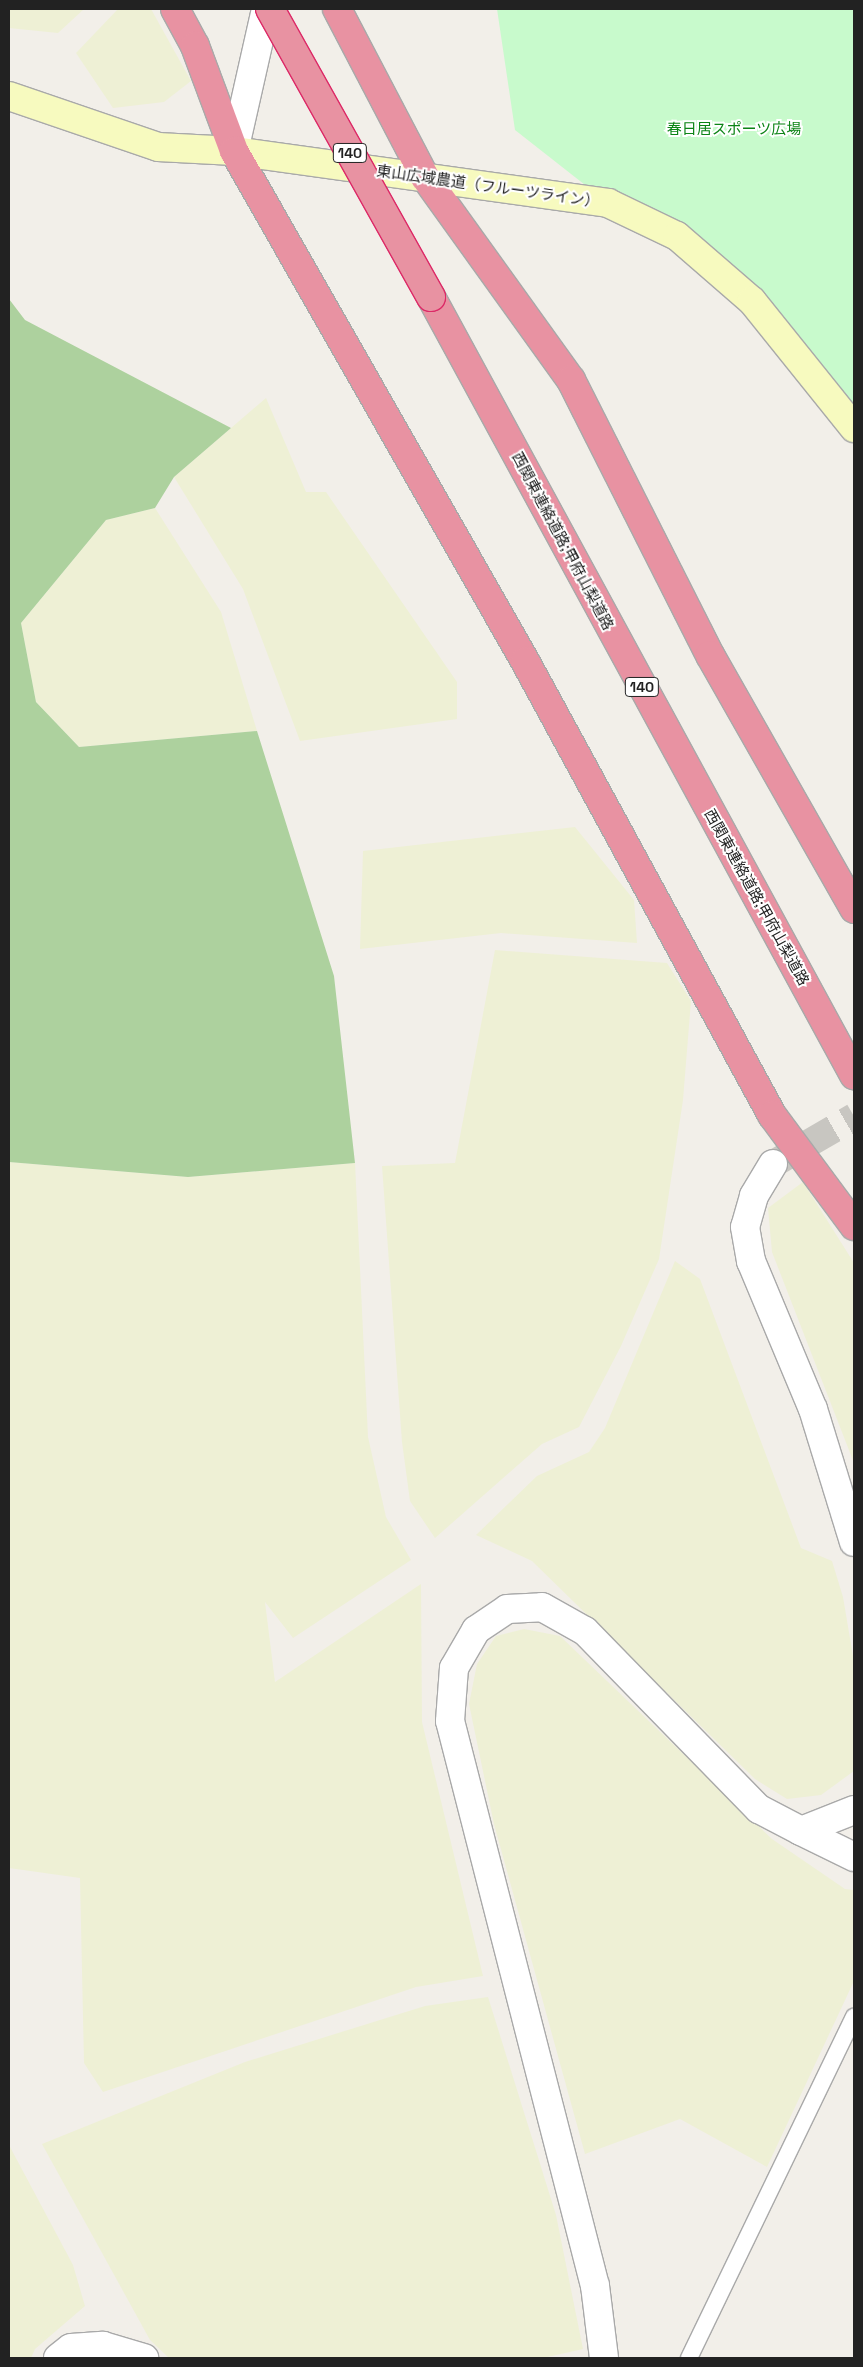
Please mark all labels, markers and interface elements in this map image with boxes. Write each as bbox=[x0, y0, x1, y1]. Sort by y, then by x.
park label: 春日居スポーツ広場 bbox=[667, 120, 801, 138]
road number: 140 bbox=[332, 142, 368, 164]
street label: 東山広域農道（フルーツライン） bbox=[375, 161, 601, 211]
street label: 西関東連絡道路;甲府山梨道路 bbox=[508, 449, 618, 633]
road number: 140 bbox=[624, 676, 660, 699]
street label: 西関東連絡道路;甲府山梨道路 bbox=[701, 806, 813, 988]

